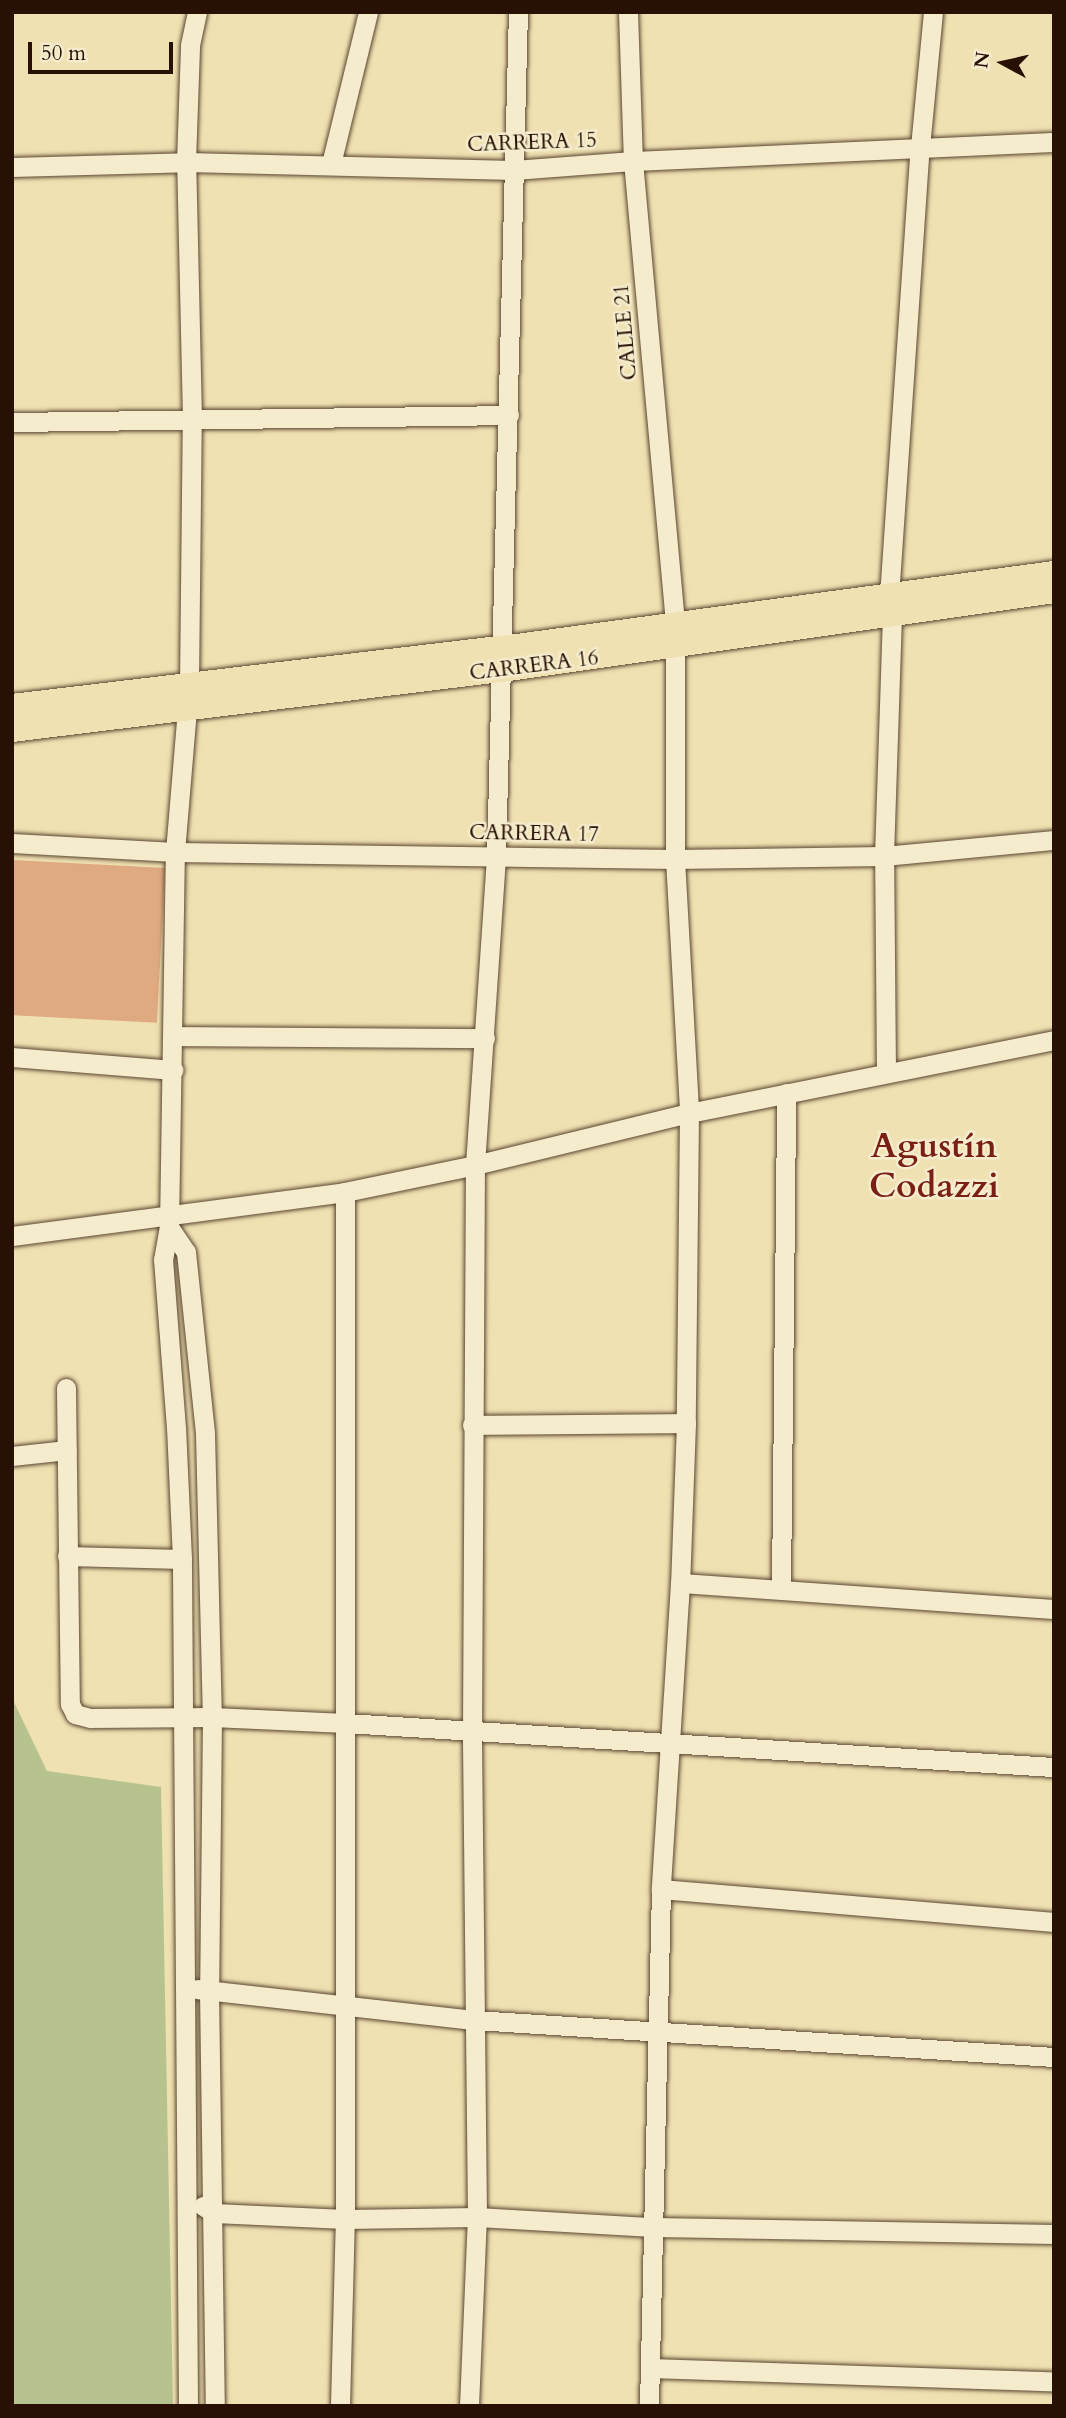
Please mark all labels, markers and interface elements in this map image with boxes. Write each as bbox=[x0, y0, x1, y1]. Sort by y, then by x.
scale bar bbox=[32, 28, 177, 72]
north arrow bbox=[968, 28, 1038, 98]
text: 50 m bbox=[41, 39, 86, 68]
text: N bbox=[968, 50, 996, 70]
street label: CARRERA 15 bbox=[467, 128, 597, 158]
street label: CALLE 21 bbox=[609, 283, 643, 381]
street label: CARRERA 16 bbox=[468, 646, 600, 686]
street label: CARRERA 17 bbox=[469, 820, 599, 848]
district label: Agustín Codazzi bbox=[869, 1125, 999, 1207]

